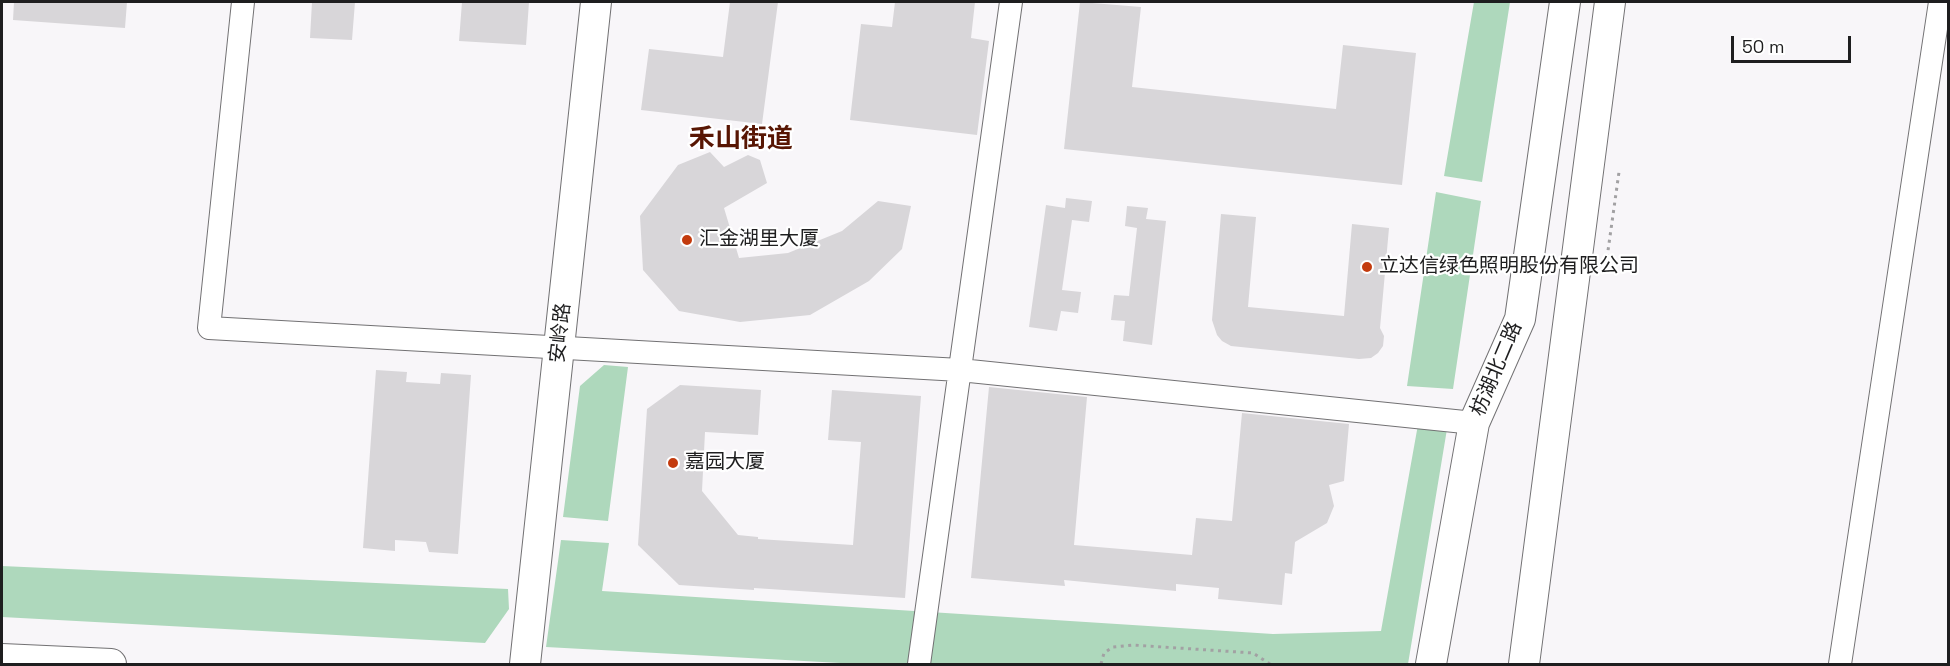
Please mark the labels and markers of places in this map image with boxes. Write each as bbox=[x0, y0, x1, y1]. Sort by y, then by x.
place label: 汇金湖里大厦 bbox=[699, 228, 819, 252]
marker: 汇金湖里大厦 bbox=[680, 233, 694, 247]
place label: 立达信绿色照明股份有限公司 bbox=[1379, 255, 1639, 279]
marker: 立达信绿色照明股份有限公司 bbox=[1360, 260, 1374, 274]
place label: 嘉园大厦 bbox=[685, 451, 765, 475]
marker: 嘉园大厦 bbox=[666, 456, 680, 470]

